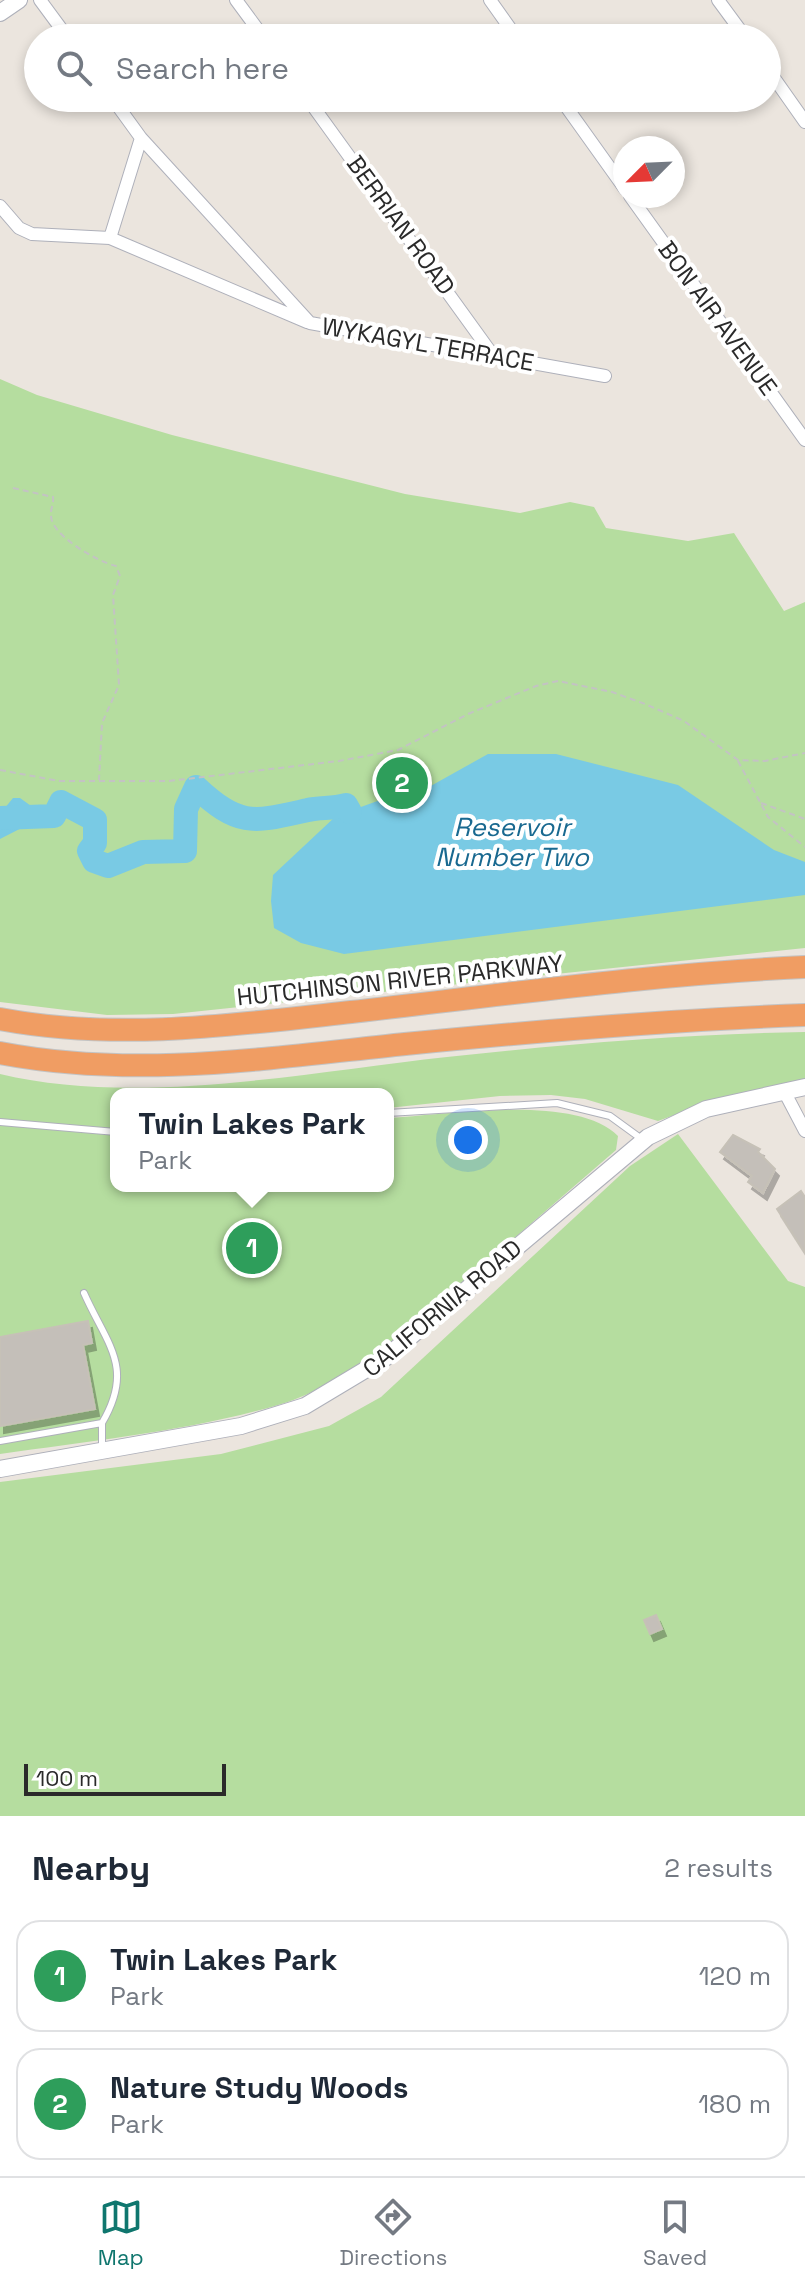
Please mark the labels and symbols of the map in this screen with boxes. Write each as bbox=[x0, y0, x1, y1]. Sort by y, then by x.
north arrow bbox=[613, 136, 685, 208]
street label: BERRIAN ROAD bbox=[340, 149, 462, 301]
street label: BON AIR AVENUE bbox=[652, 235, 784, 401]
street label: WYKAGYL TERRACE bbox=[320, 310, 536, 378]
pin: 2 bbox=[376, 753, 428, 813]
water label: Reservoir Number Two bbox=[435, 810, 590, 874]
street label: HUTCHINSON RIVER PARKWAY bbox=[235, 947, 565, 1013]
your location bbox=[448, 1120, 488, 1160]
pin: 1 bbox=[226, 1218, 278, 1278]
street label: CALIFORNIA ROAD bbox=[356, 1232, 528, 1384]
scale bar bbox=[24, 1760, 226, 1796]

